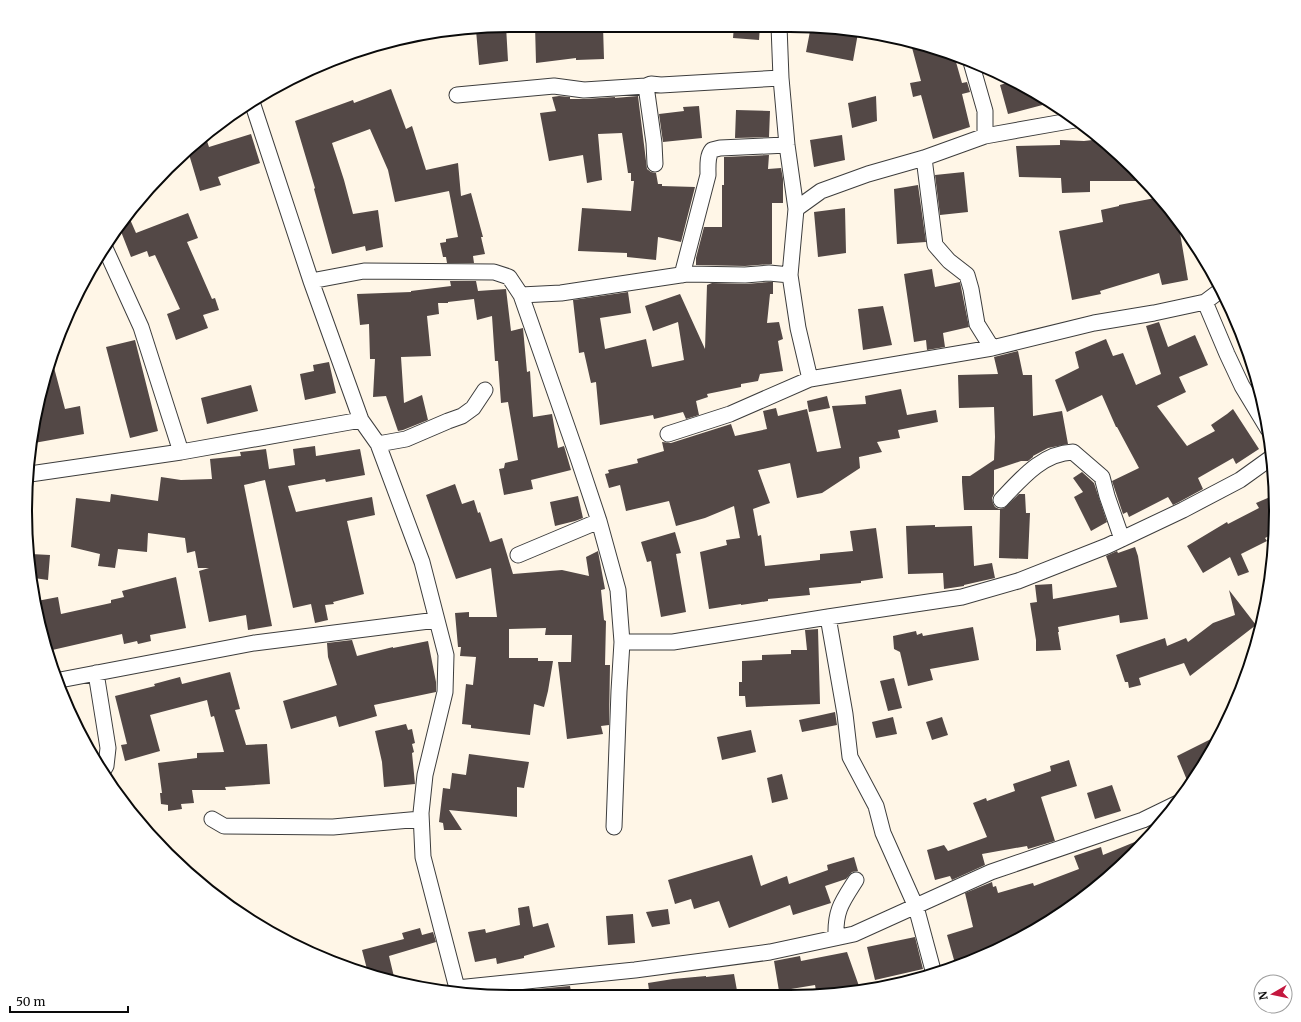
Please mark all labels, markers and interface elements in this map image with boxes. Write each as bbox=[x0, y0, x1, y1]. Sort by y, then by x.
north arrow bbox=[1253, 974, 1293, 1014]
scale bar bbox=[10, 988, 128, 1014]
text: N bbox=[1255, 990, 1271, 1001]
text: 50 m bbox=[16, 994, 45, 1009]

